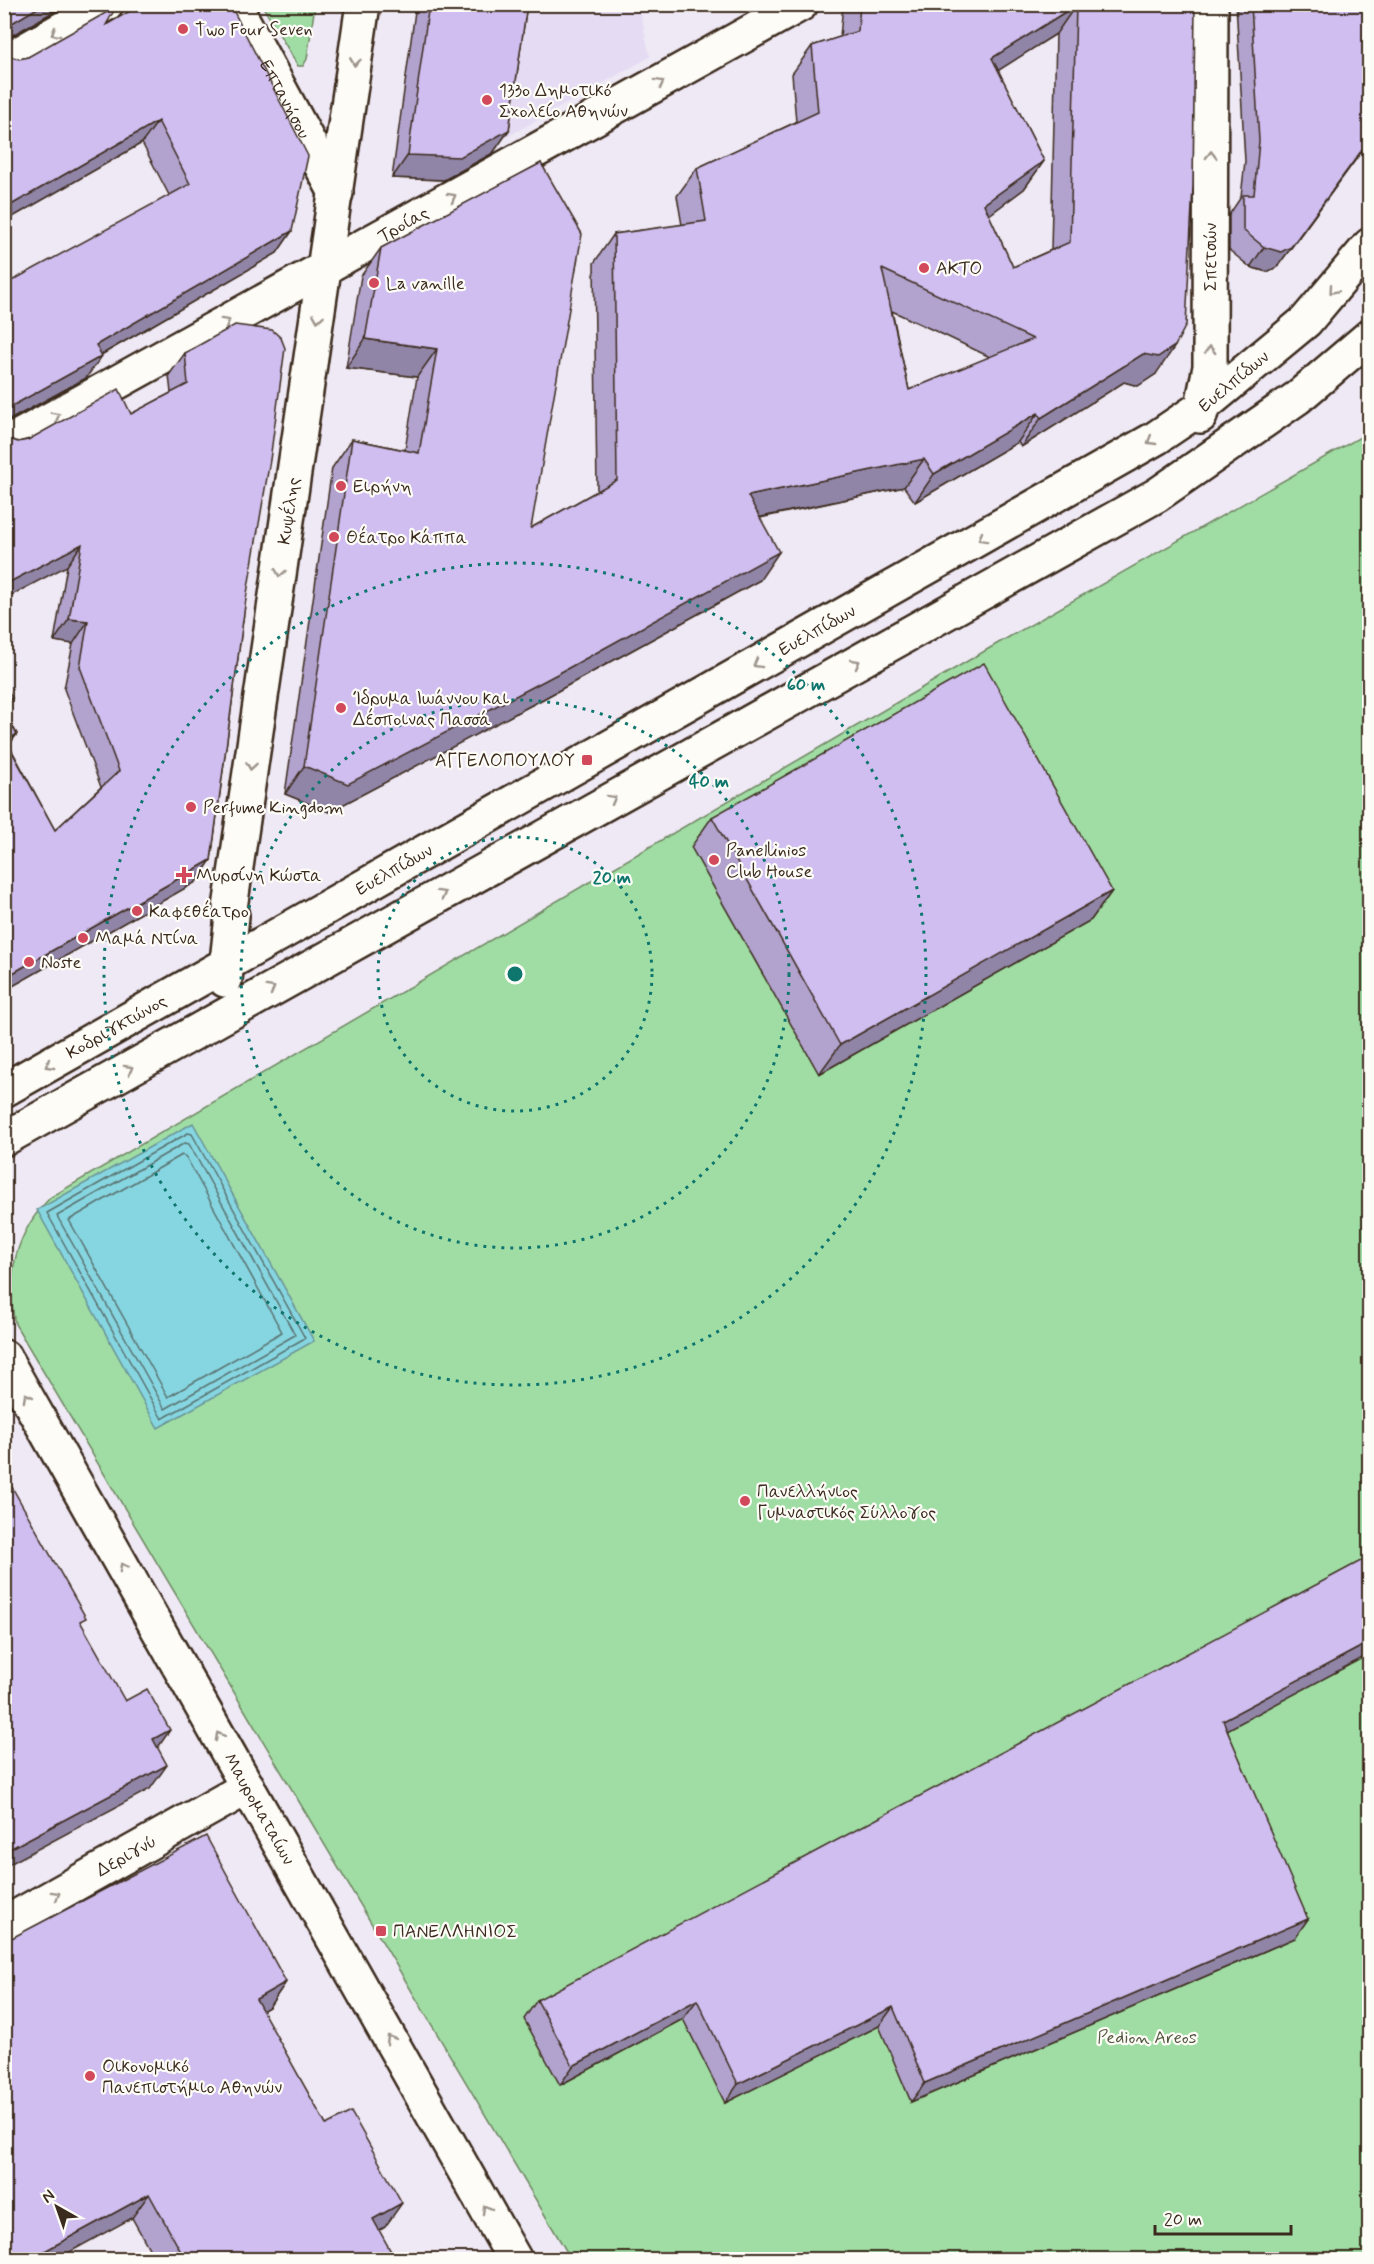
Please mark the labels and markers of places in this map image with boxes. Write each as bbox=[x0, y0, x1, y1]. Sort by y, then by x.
place label: Two Four Seven bbox=[195, 18, 313, 42]
marker: Two Four Seven bbox=[176, 22, 190, 36]
place label: 133ο Δημοτικό Σχολείο Αθηνών bbox=[499, 79, 628, 124]
marker: 133ο Δημοτικό Σχολείο Αθηνών bbox=[480, 93, 494, 107]
place label: ΑΚΤΟ bbox=[936, 257, 982, 281]
marker: ΑΚΤΟ bbox=[917, 261, 931, 275]
place label: La vanille bbox=[386, 272, 465, 296]
marker: La vanille bbox=[367, 276, 381, 290]
place label: Ειρήνη bbox=[353, 475, 412, 499]
marker: Ειρήνη bbox=[334, 479, 348, 493]
place label: Θέατρο Κάππα bbox=[346, 525, 467, 550]
marker: Θέατρο Κάππα bbox=[327, 530, 341, 544]
place label: Ίδρυμα Ιωάννου και Δέσποινας Πασσά bbox=[353, 687, 510, 732]
marker: Ίδρυμα Ιωάννου και Δέσποινας Πασσά bbox=[334, 701, 348, 715]
place label: ΑΓΓΕΛΟΠΟΥΛΟΥ bbox=[435, 749, 575, 773]
marker: ΑΓΓΕΛΟΠΟΥΛΟΥ bbox=[580, 753, 594, 767]
place label: Perfume Kingdom bbox=[203, 796, 343, 820]
marker: Perfume Kingdom bbox=[184, 800, 198, 814]
place label: Panellinios Club House bbox=[726, 839, 813, 884]
marker: Panellinios Club House bbox=[707, 853, 721, 867]
place label: Μυρσίνη Κώστα bbox=[196, 864, 322, 888]
marker: Μυρσίνη Κώστα bbox=[177, 868, 191, 882]
place label: Καφεθέατρο bbox=[149, 899, 249, 924]
marker: Καφεθέατρο bbox=[130, 904, 144, 918]
place label: Μαμά Ντίνα bbox=[95, 927, 198, 951]
marker: Μαμά Ντίνα bbox=[76, 931, 90, 945]
place label: Noste bbox=[41, 951, 82, 975]
marker: Noste bbox=[22, 955, 36, 969]
centre of rings bbox=[505, 964, 525, 984]
place label: Πανελλήνιος Γυμναστικός Σύλλογος bbox=[757, 1480, 936, 1525]
marker: Πανελλήνιος Γυμναστικός Σύλλογος bbox=[738, 1494, 752, 1508]
place label: ΠΑΝΕΛΛΗΝΙΟΣ bbox=[393, 1920, 517, 1944]
marker: ΠΑΝΕΛΛΗΝΙΟΣ bbox=[374, 1924, 388, 1938]
place label: Οικονομικό Πανεπιστήμιο Αθηνών bbox=[102, 2055, 282, 2100]
marker: Οικονομικό Πανεπιστήμιο Αθηνών bbox=[83, 2069, 97, 2083]

